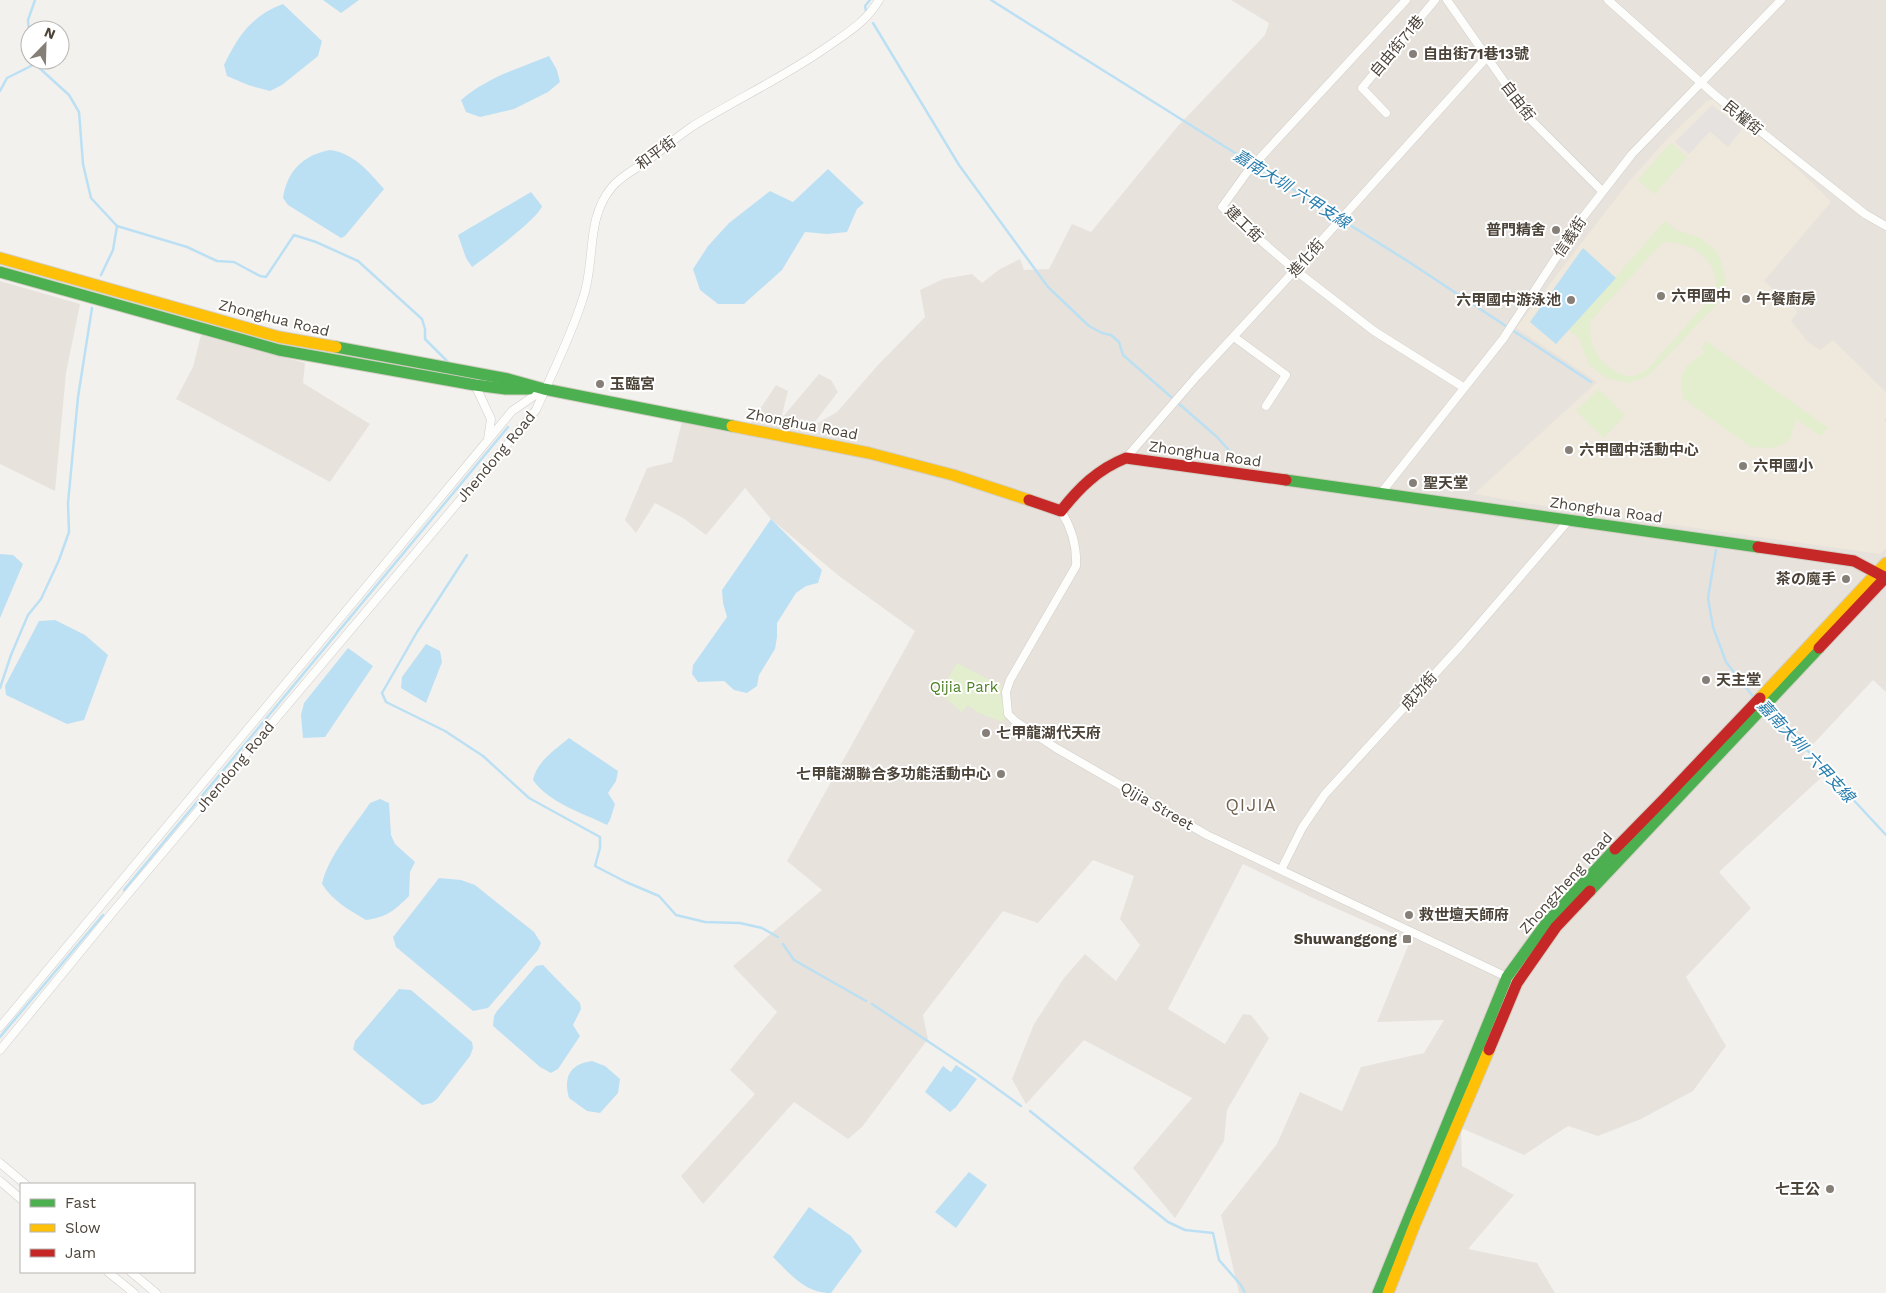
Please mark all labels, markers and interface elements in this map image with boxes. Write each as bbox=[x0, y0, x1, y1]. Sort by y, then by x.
street label: 自由街71巷 bbox=[1366, 12, 1428, 80]
north arrow bbox=[20, 20, 70, 70]
text: N bbox=[42, 24, 58, 42]
place label: 自由街71巷13號 bbox=[1423, 45, 1529, 63]
marker: 自由街71巷13號 bbox=[1407, 48, 1419, 60]
street label: 自由街 bbox=[1497, 78, 1539, 124]
street label: 民權街 bbox=[1720, 97, 1766, 139]
street label: 和平街 bbox=[633, 132, 679, 174]
water label: 嘉南大圳 六甲支線 bbox=[1230, 146, 1355, 233]
street label: 建工街 bbox=[1222, 202, 1266, 246]
street label: 信義街 bbox=[1550, 213, 1590, 261]
place label: 普門精舍 bbox=[1486, 221, 1546, 239]
marker: 普門精舍 bbox=[1550, 224, 1562, 236]
street label: 進化街 bbox=[1284, 235, 1328, 281]
place label: 六甲國中 bbox=[1671, 287, 1731, 305]
marker: 六甲國中 bbox=[1655, 290, 1667, 302]
place label: 午餐廚房 bbox=[1756, 290, 1816, 308]
place label: 六甲國中游泳池 bbox=[1456, 291, 1561, 309]
marker: 午餐廚房 bbox=[1740, 293, 1752, 305]
marker: 六甲國中游泳池 bbox=[1565, 294, 1577, 306]
street label: Zhonghua Road bbox=[217, 296, 331, 340]
place label: 玉臨宮 bbox=[610, 375, 655, 393]
marker: 玉臨宮 bbox=[594, 378, 606, 390]
street label: Zhonghua Road bbox=[745, 404, 859, 444]
street label: Jhendong Road bbox=[453, 408, 539, 506]
street label: Zhonghua Road bbox=[1148, 437, 1262, 471]
place label: 六甲國中活動中心 bbox=[1579, 441, 1699, 459]
marker: 六甲國中活動中心 bbox=[1563, 444, 1575, 456]
place label: 六甲國小 bbox=[1753, 457, 1814, 475]
marker: 六甲國小 bbox=[1737, 460, 1749, 472]
place label: 聖天堂 bbox=[1423, 474, 1468, 492]
marker: 聖天堂 bbox=[1407, 477, 1419, 489]
street label: Zhonghua Road bbox=[1549, 493, 1663, 527]
place label: 茶の魔手 bbox=[1776, 570, 1836, 588]
marker: 茶の魔手 bbox=[1840, 573, 1852, 585]
street label: 成功街 bbox=[1397, 668, 1441, 714]
place label: 天主堂 bbox=[1716, 671, 1761, 689]
marker: 天主堂 bbox=[1700, 674, 1712, 686]
park label: Qijia Park bbox=[930, 678, 999, 696]
water label: 嘉南大圳 六甲支線 bbox=[1754, 696, 1860, 808]
street label: Jhendong Road bbox=[192, 718, 278, 816]
place label: 七甲龍湖代天府 bbox=[996, 724, 1101, 742]
marker: 七甲龍湖代天府 bbox=[980, 727, 992, 739]
place label: 七甲龍湖聯合多功能活動中心 bbox=[796, 765, 991, 783]
marker: 七甲龍湖聯合多功能活動中心 bbox=[995, 768, 1007, 780]
street label: Qijia Street bbox=[1117, 778, 1197, 835]
district label: QIJIA bbox=[1225, 794, 1277, 815]
street label: Zhongzheng Road bbox=[1516, 829, 1616, 937]
place label: 救世壇天師府 bbox=[1419, 906, 1509, 924]
marker: 救世壇天師府 bbox=[1403, 909, 1415, 921]
place label: Shuwanggong bbox=[1294, 930, 1398, 948]
marker: Shuwanggong bbox=[1401, 933, 1413, 945]
place label: 七王公 bbox=[1775, 1180, 1820, 1198]
legend bbox=[20, 1183, 195, 1273]
marker: 七王公 bbox=[1824, 1183, 1836, 1195]
text: Fast bbox=[65, 1194, 97, 1212]
text: Slow bbox=[65, 1219, 101, 1237]
text: Jam bbox=[65, 1244, 96, 1262]

